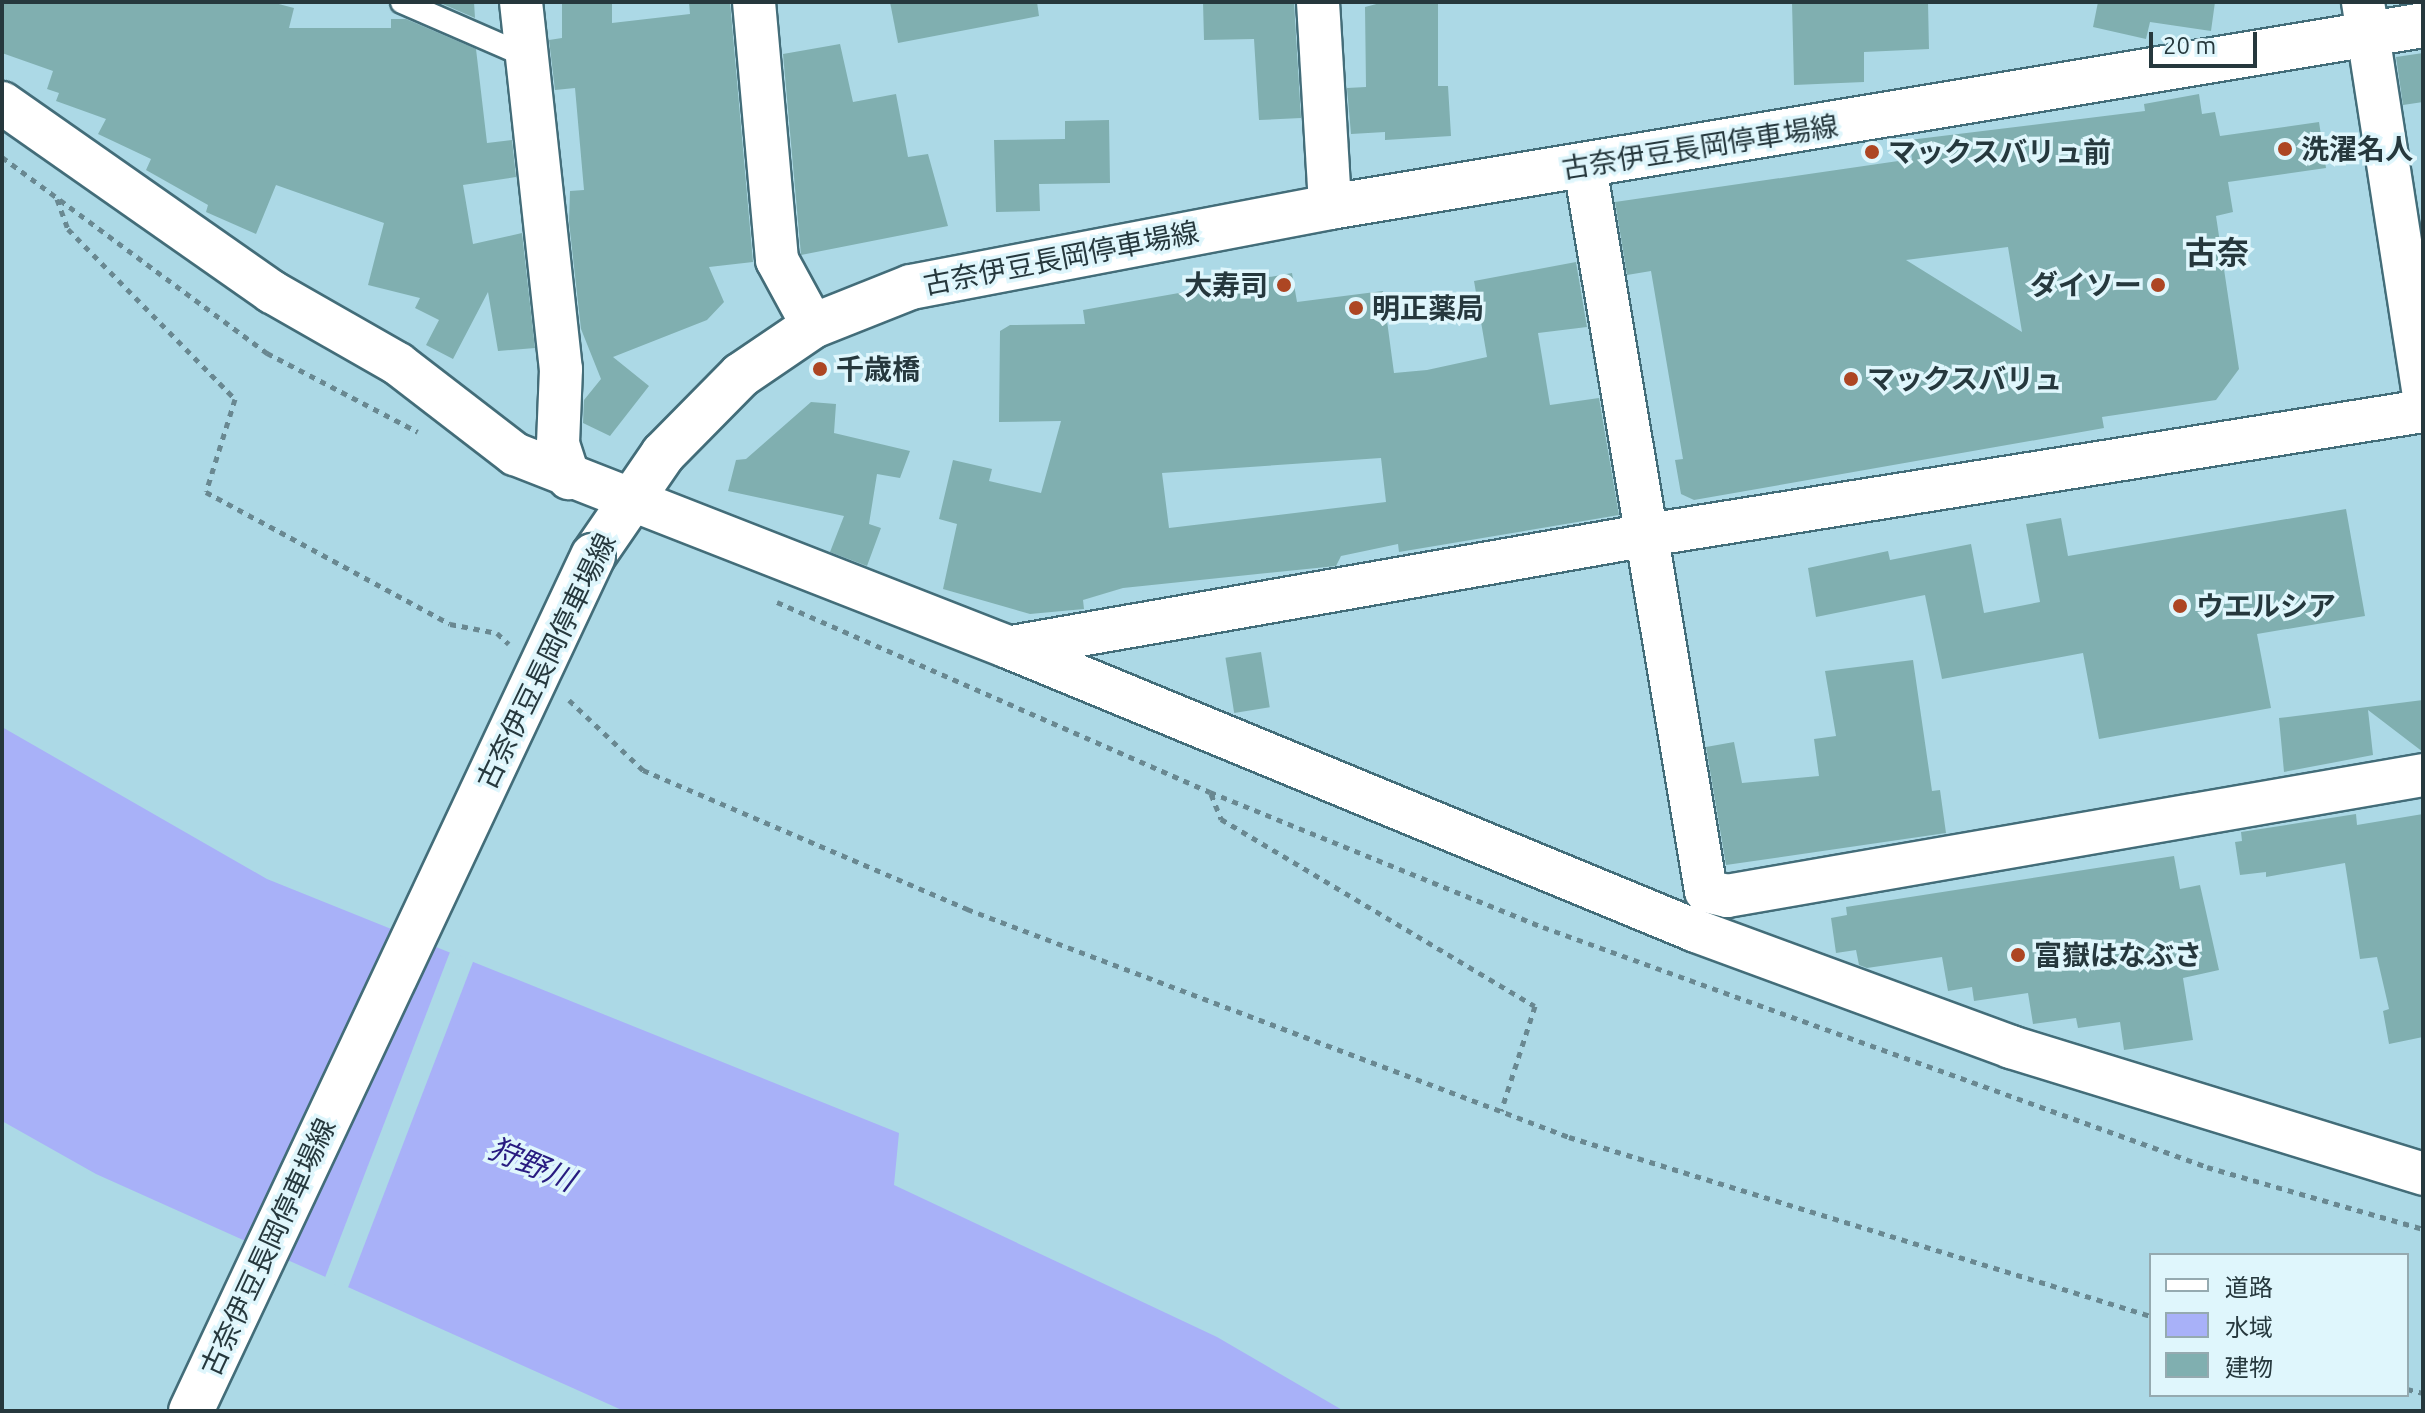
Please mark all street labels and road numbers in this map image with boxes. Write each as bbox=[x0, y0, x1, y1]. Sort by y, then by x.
street label: 古奈伊豆長岡停車場線 bbox=[1559, 109, 1841, 185]
street label: 古奈伊豆長岡停車場線 bbox=[920, 215, 1202, 301]
street label: 古奈伊豆長岡停車場線 bbox=[470, 528, 622, 794]
street label: 古奈伊豆長岡停車場線 bbox=[194, 1113, 342, 1381]

